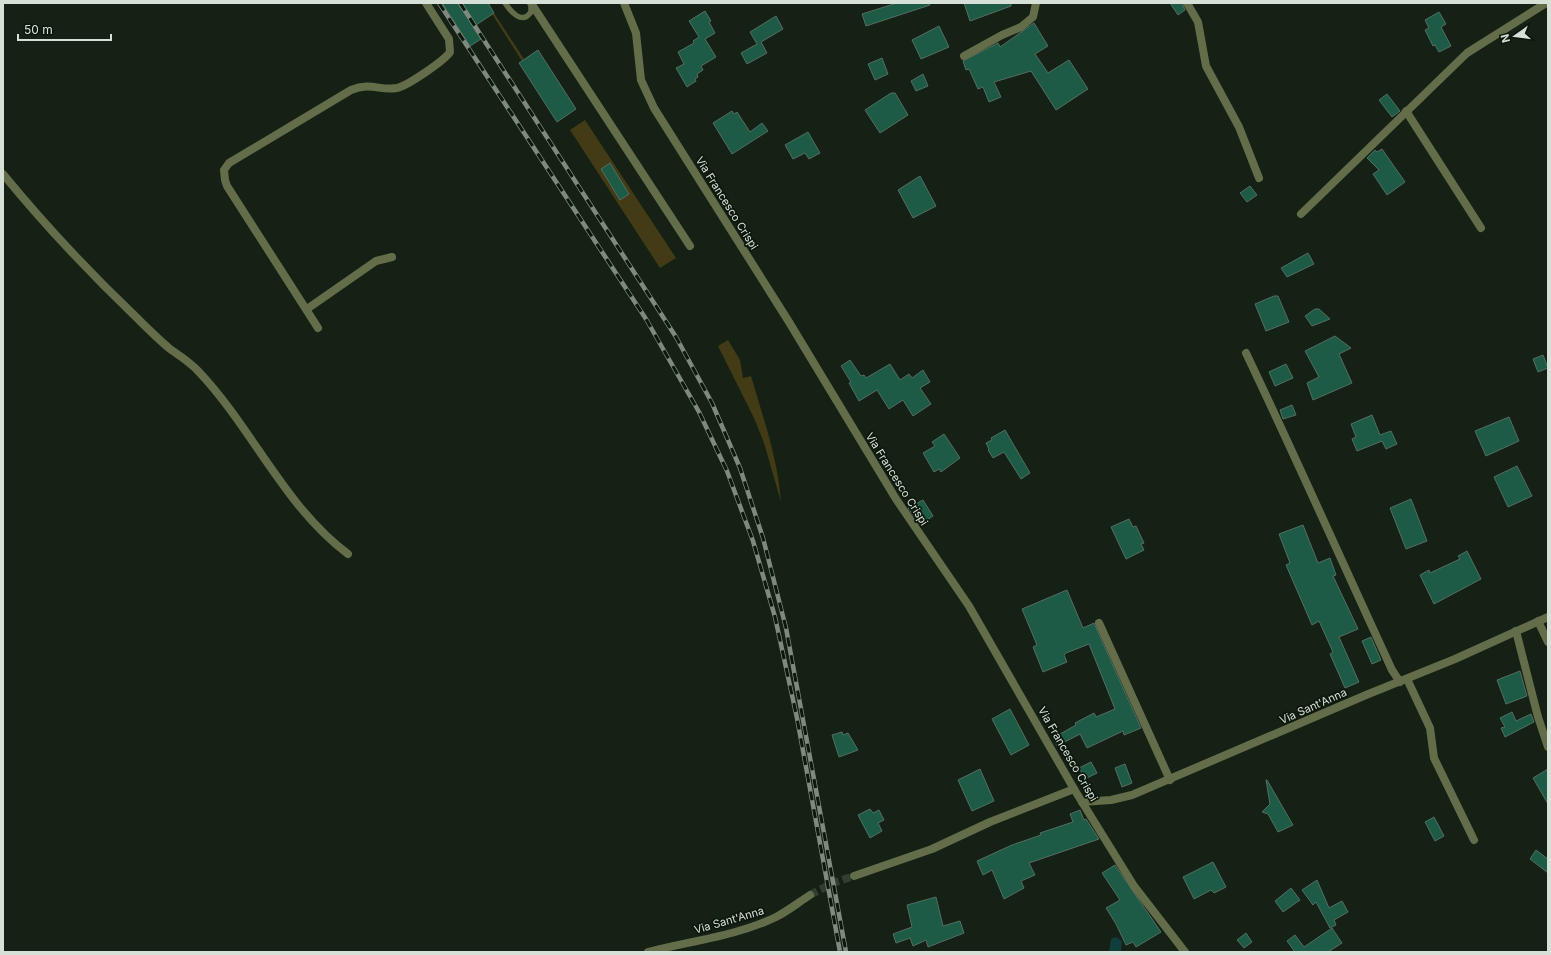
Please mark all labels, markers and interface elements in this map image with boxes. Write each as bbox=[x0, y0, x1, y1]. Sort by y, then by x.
scale bar bbox=[18, 16, 111, 42]
north arrow bbox=[1495, 16, 1535, 56]
text: 50 m bbox=[24, 22, 53, 37]
text: N bbox=[1497, 33, 1513, 44]
street label: Via Francesco Crispi bbox=[693, 154, 761, 252]
street label: Via Francesco Crispi bbox=[863, 430, 931, 528]
street label: Via Sant'Anna bbox=[1277, 685, 1349, 727]
street label: Via Francesco Crispi bbox=[1035, 704, 1101, 804]
street label: Via Sant'Anna bbox=[692, 903, 766, 937]

